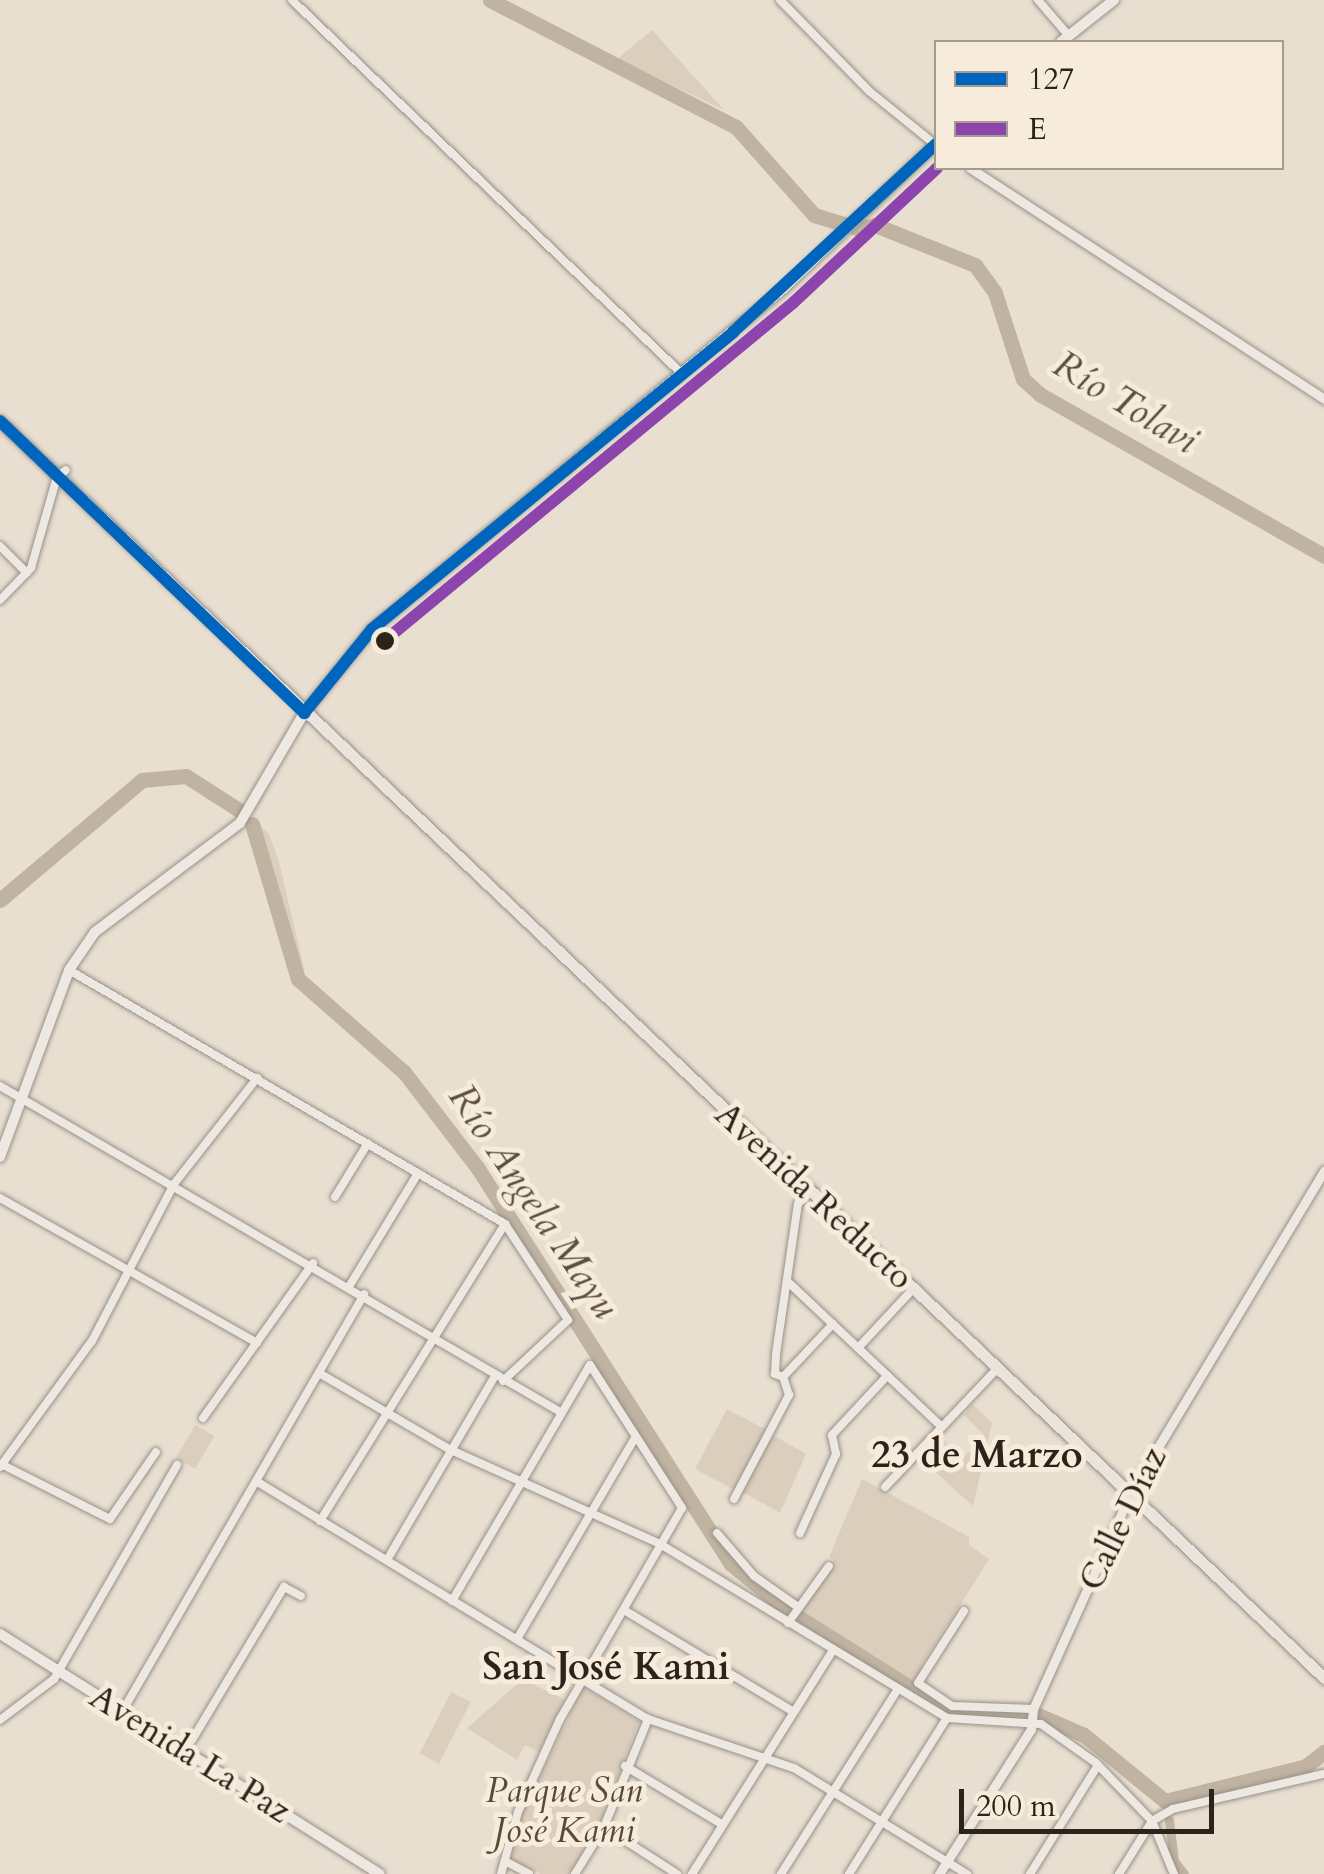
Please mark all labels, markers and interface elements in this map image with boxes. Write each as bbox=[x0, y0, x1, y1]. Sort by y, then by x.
legend bbox=[934, 40, 1284, 170]
text: 127 bbox=[1028, 59, 1074, 100]
text: E bbox=[1028, 109, 1047, 150]
water label: Río Tolavi bbox=[1045, 342, 1205, 464]
unlabelled marker bbox=[375, 631, 395, 651]
water label: Río Angela Mayu bbox=[438, 1076, 628, 1328]
street label: Avenida Reducto bbox=[706, 1094, 922, 1298]
district label: 23 de Marzo bbox=[871, 1433, 1083, 1479]
street label: Calle Díaz bbox=[1070, 1441, 1176, 1597]
district label: San José Kami bbox=[482, 1645, 730, 1691]
street label: Avenida La Paz bbox=[82, 1676, 298, 1832]
scale bar bbox=[964, 1769, 1219, 1831]
park label: Parque San José Kami bbox=[486, 1770, 642, 1852]
text: 200 m bbox=[976, 1786, 1056, 1827]

